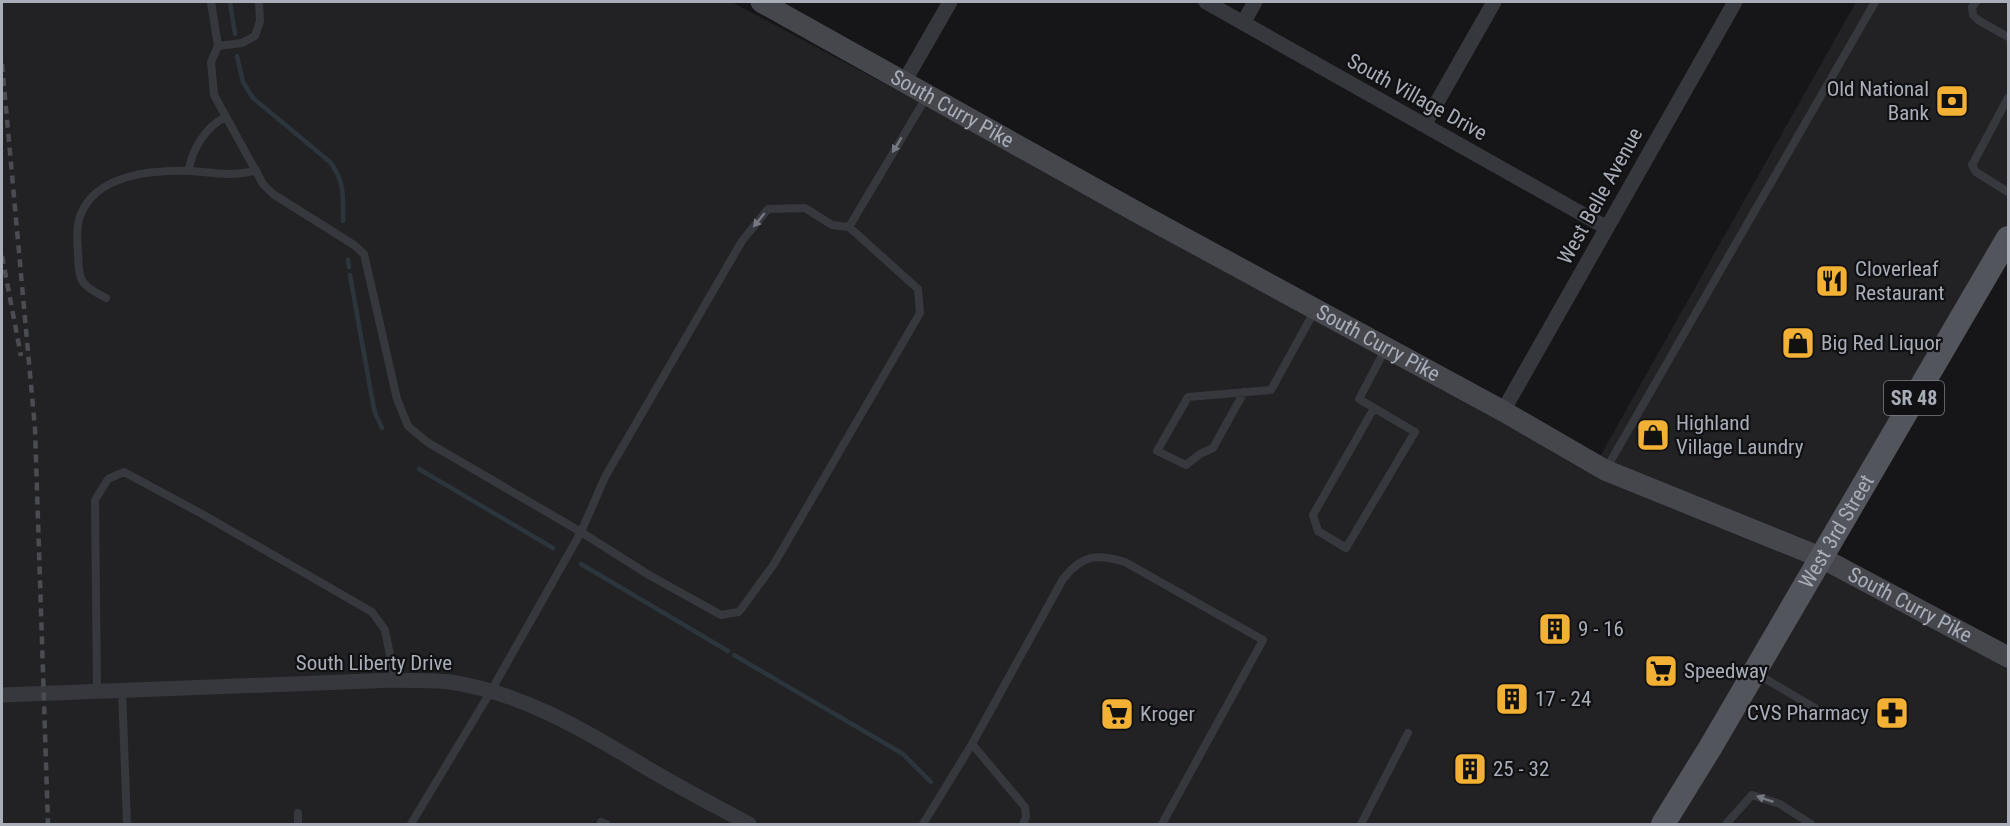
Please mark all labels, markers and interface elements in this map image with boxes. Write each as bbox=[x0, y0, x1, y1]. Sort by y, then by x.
street label: South Village Drive bbox=[1343, 49, 1491, 145]
street label: South Curry Pike bbox=[887, 65, 1018, 153]
place label: Old National Bank bbox=[1827, 77, 1930, 125]
bank icon: Old National Bank bbox=[1934, 83, 1970, 119]
street label: West Belle Avenue bbox=[1553, 123, 1647, 268]
one-way arrow bbox=[892, 137, 903, 153]
one-way arrow bbox=[754, 212, 766, 227]
place label: Cloverleaf Restaurant bbox=[1855, 257, 1944, 305]
restaurant icon: Cloverleaf Restaurant bbox=[1814, 263, 1850, 299]
street label: South Curry Pike bbox=[1312, 300, 1444, 386]
shop icon: Big Red Liquor bbox=[1780, 325, 1816, 361]
place label: Big Red Liquor bbox=[1821, 331, 1941, 355]
road number: SR 48 bbox=[1884, 381, 1944, 415]
place label: Highland Village Laundry bbox=[1676, 411, 1804, 459]
shop icon: Highland Village Laundry bbox=[1635, 417, 1671, 453]
street label: West 3rd Street bbox=[1794, 471, 1879, 593]
street label: South Curry Pike bbox=[1844, 562, 1976, 648]
building icon: 9 - 16 bbox=[1537, 611, 1573, 647]
place label: 9 - 16 bbox=[1578, 617, 1624, 641]
street label: South Liberty Drive bbox=[296, 651, 452, 675]
supermarket icon: Speedway bbox=[1643, 653, 1679, 689]
place label: Speedway bbox=[1684, 659, 1768, 683]
building icon: 17 - 24 bbox=[1494, 681, 1530, 717]
place label: 17 - 24 bbox=[1535, 687, 1591, 711]
pharmacy icon: CVS Pharmacy bbox=[1874, 695, 1910, 731]
supermarket icon: Kroger bbox=[1099, 696, 1135, 732]
place label: CVS Pharmacy bbox=[1747, 701, 1869, 725]
place label: Kroger bbox=[1140, 702, 1195, 726]
building icon: 25 - 32 bbox=[1452, 751, 1488, 787]
place label: 25 - 32 bbox=[1493, 757, 1549, 781]
one-way arrow bbox=[1756, 794, 1774, 804]

